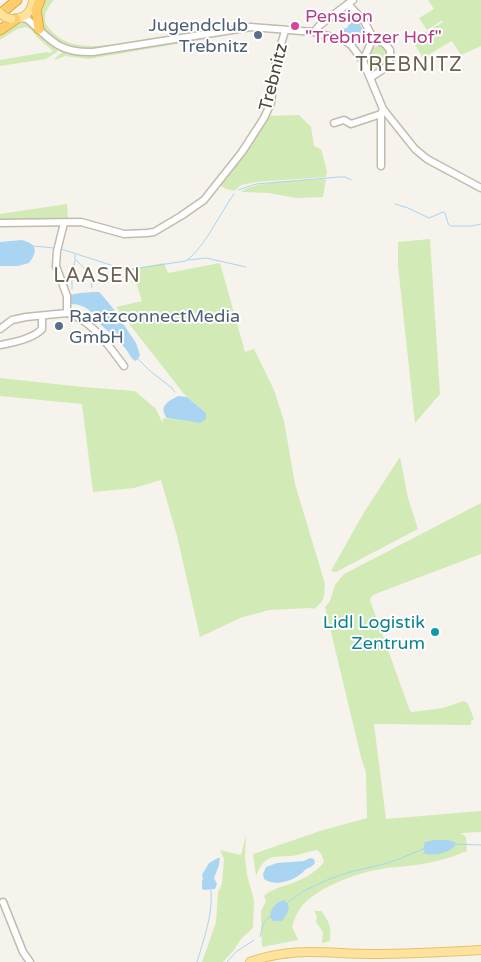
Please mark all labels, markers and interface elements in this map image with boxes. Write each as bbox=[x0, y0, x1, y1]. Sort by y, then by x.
place label: Pension "Trebnitzer Hof" bbox=[305, 5, 442, 48]
place label: Jugendclub Trebnitz bbox=[148, 14, 248, 57]
marker: Pension "Trebnitzer Hof" bbox=[289, 20, 301, 32]
marker: Jugendclub Trebnitz bbox=[252, 29, 264, 41]
street label: Trebnitz bbox=[254, 41, 292, 113]
district label: TREBNITZ bbox=[355, 53, 463, 77]
district label: LAASEN bbox=[53, 264, 141, 288]
place label: RaatzconnectMedia GmbH bbox=[69, 305, 240, 348]
marker: RaatzconnectMedia GmbH bbox=[53, 320, 65, 332]
place label: Lidl Logistik Zentrum bbox=[323, 611, 425, 654]
marker: Lidl Logistik Zentrum bbox=[429, 626, 441, 638]

